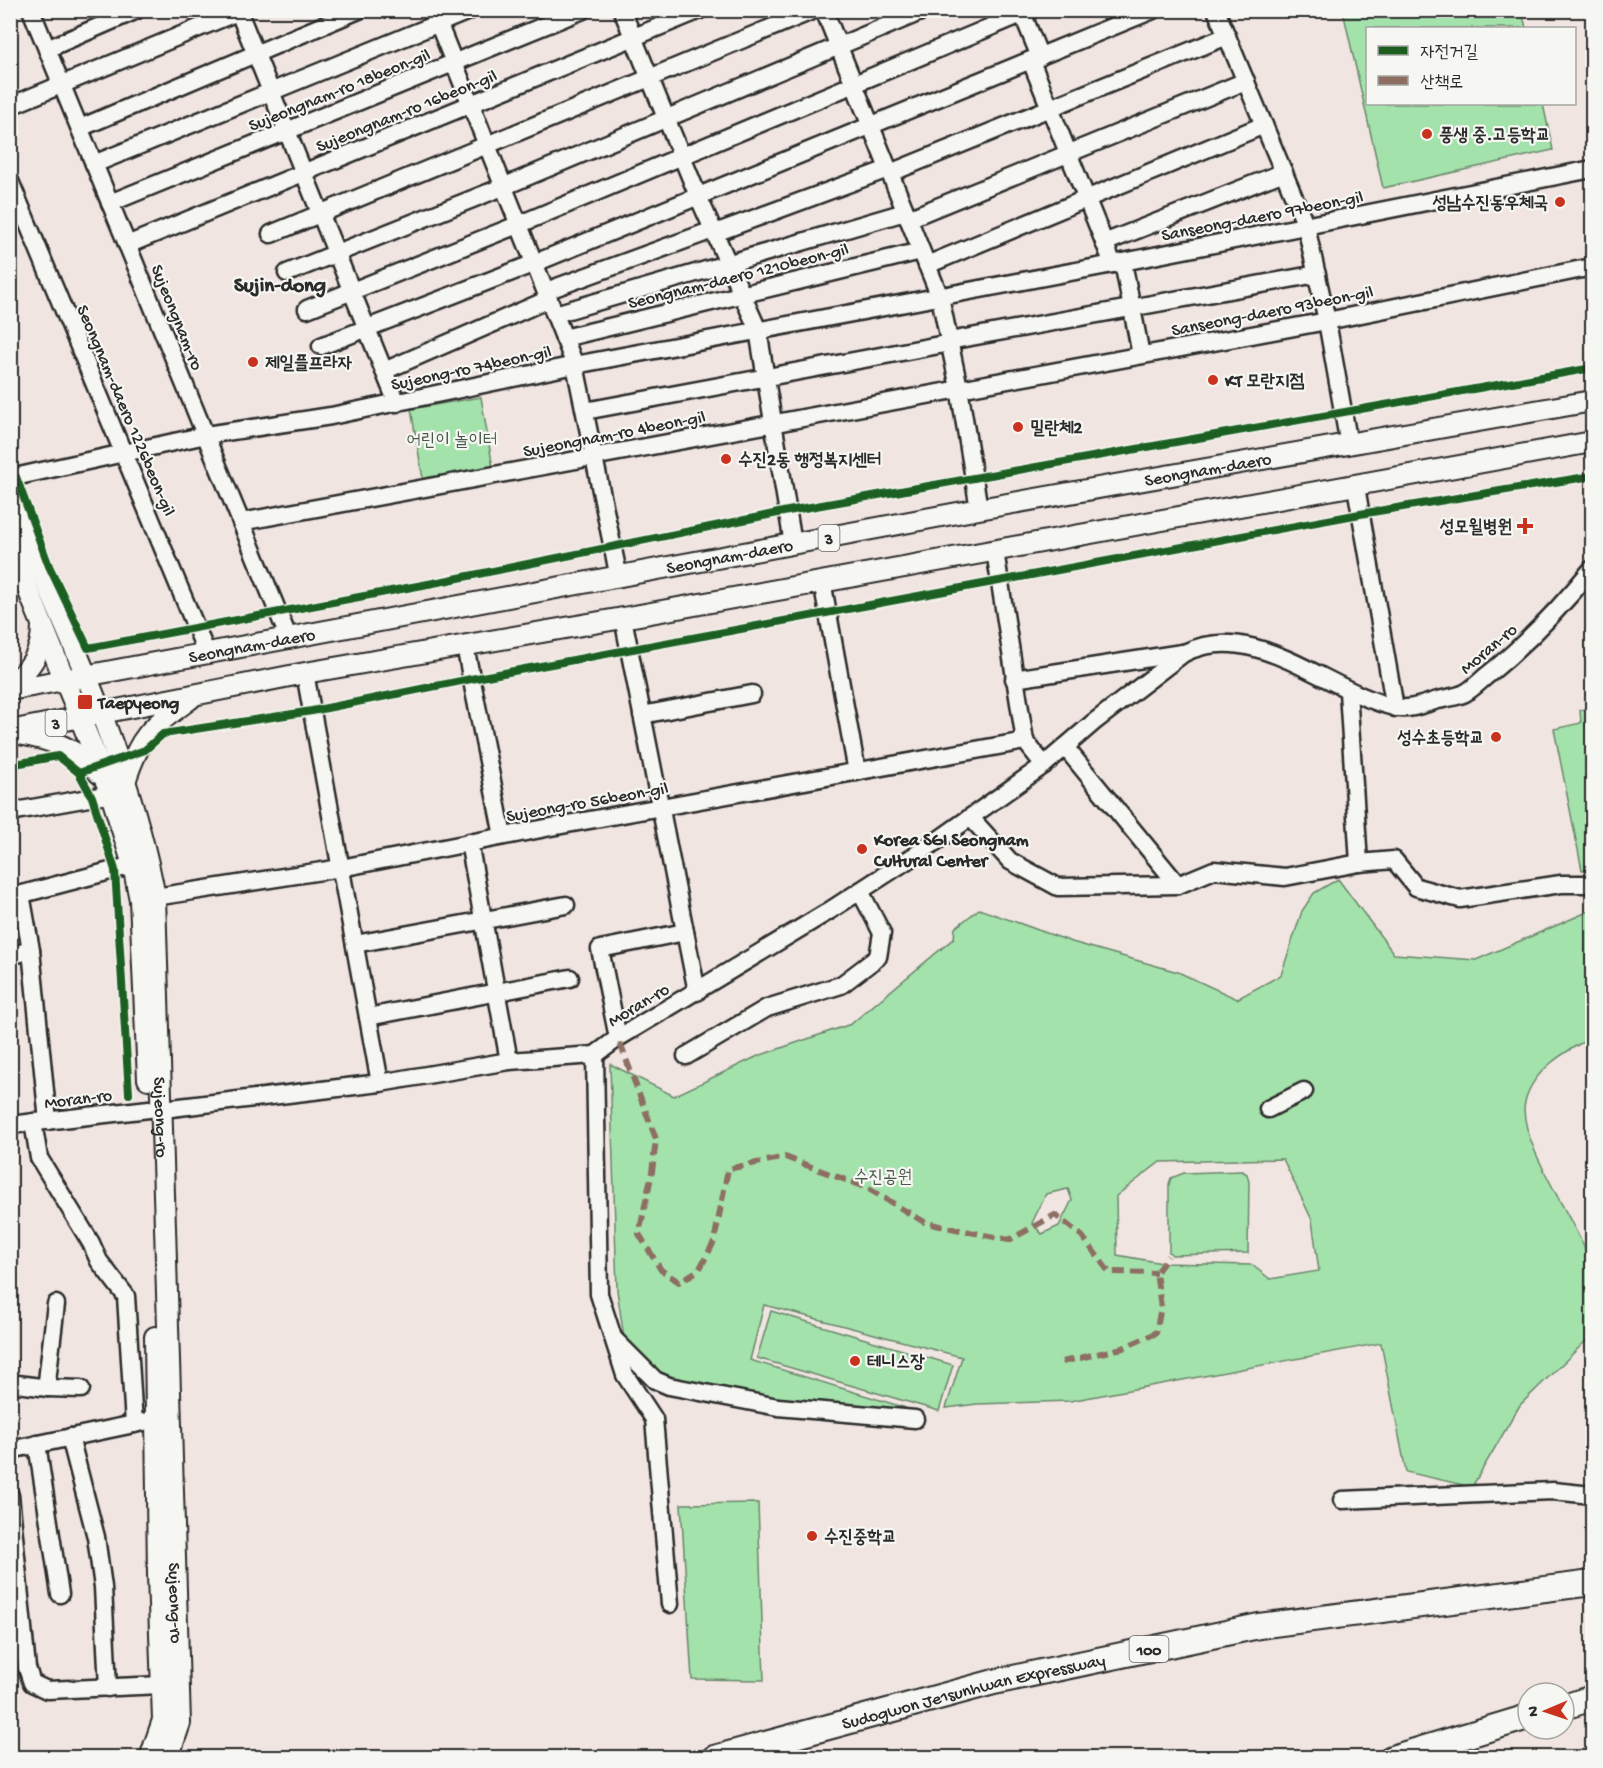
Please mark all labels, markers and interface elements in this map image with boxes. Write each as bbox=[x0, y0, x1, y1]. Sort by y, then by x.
legend bbox=[1366, 27, 1576, 105]
text: 자전거길 bbox=[1420, 43, 1478, 64]
street label: Sujeongnam-ro 18beon-gil bbox=[246, 45, 434, 137]
street label: Sujeongnam-ro 16beon-gil bbox=[313, 66, 500, 158]
text: 산책로 bbox=[1420, 73, 1463, 94]
place label: 풍생 중.고등학교 bbox=[1439, 126, 1550, 147]
marker: 풍생 중.고등학교 bbox=[1420, 127, 1434, 141]
street label: Sanseong-daero 97beon-gil bbox=[1160, 188, 1365, 247]
place label: 성남수진동우체국 bbox=[1432, 194, 1548, 215]
marker: 성남수진동우체국 bbox=[1553, 195, 1567, 209]
street label: Seongnam-daero 1210beon-gil bbox=[626, 240, 851, 315]
street label: Sujeongnam-ro bbox=[145, 262, 206, 374]
district label: Sujin-dong bbox=[234, 275, 326, 300]
street label: Sanseong-daero 93beon-gil bbox=[1170, 283, 1375, 342]
street label: Seongnam-daero 1226beon-gil bbox=[71, 302, 179, 520]
street label: Sujeong-ro 74beon-gil bbox=[389, 342, 554, 397]
place label: 제일플프라자 bbox=[265, 354, 352, 375]
marker: 제일플프라자 bbox=[246, 355, 260, 369]
place label: KT 모란지점 bbox=[1224, 372, 1305, 393]
marker: KT 모란지점 bbox=[1206, 373, 1220, 387]
street label: Sujeongnam-ro 4beon-gil bbox=[521, 407, 707, 463]
place label: 밀란체2 bbox=[1030, 419, 1082, 440]
marker: 밀란체2 bbox=[1011, 420, 1025, 434]
park label: 어린이 놀이터 bbox=[406, 431, 498, 452]
street label: Seongnam-daero bbox=[1143, 450, 1273, 493]
place label: 수진2동 행정복지센터 bbox=[738, 451, 881, 472]
marker: 수진2동 행정복지센터 bbox=[719, 452, 733, 466]
marker: 성모윌병원 bbox=[1516, 517, 1534, 535]
place label: 성모윌병원 bbox=[1440, 518, 1512, 539]
road number: 3 bbox=[818, 525, 840, 551]
street label: Seongnam-daero bbox=[665, 536, 795, 580]
street label: Moran-ro bbox=[1457, 620, 1522, 680]
street label: Seongnam-daero bbox=[187, 625, 317, 669]
marker: Taepyeong bbox=[76, 693, 94, 711]
place label: Taepyeong bbox=[96, 694, 179, 715]
road number: 3 bbox=[46, 710, 66, 736]
place label: 성수초등학교 bbox=[1397, 729, 1484, 750]
marker: 성수초등학교 bbox=[1489, 730, 1503, 744]
street label: Sujeong-ro 56beon-gil bbox=[505, 779, 670, 828]
place label: Korea SGI Seongnam Cultural Center bbox=[873, 831, 1029, 873]
marker: Korea SGI Seongnam Cultural Center bbox=[855, 842, 869, 856]
street label: Moran-ro bbox=[605, 980, 674, 1033]
street label: Sujeong-ro bbox=[147, 1077, 171, 1158]
street label: Moran-ro bbox=[43, 1086, 113, 1115]
park label: 수진공원 bbox=[854, 1168, 912, 1189]
place label: 테니스장 bbox=[867, 1353, 925, 1374]
marker: 테니스장 bbox=[848, 1354, 862, 1368]
place label: 수진중학교 bbox=[824, 1528, 896, 1549]
marker: 수진중학교 bbox=[805, 1529, 819, 1543]
street label: Sujeong-ro bbox=[162, 1562, 186, 1644]
road number: 100 bbox=[1130, 1636, 1168, 1662]
street label: Sudogwon Je1sunhwan Expressway bbox=[840, 1651, 1108, 1736]
north arrow bbox=[1516, 1681, 1576, 1741]
text: N bbox=[1525, 1705, 1544, 1717]

